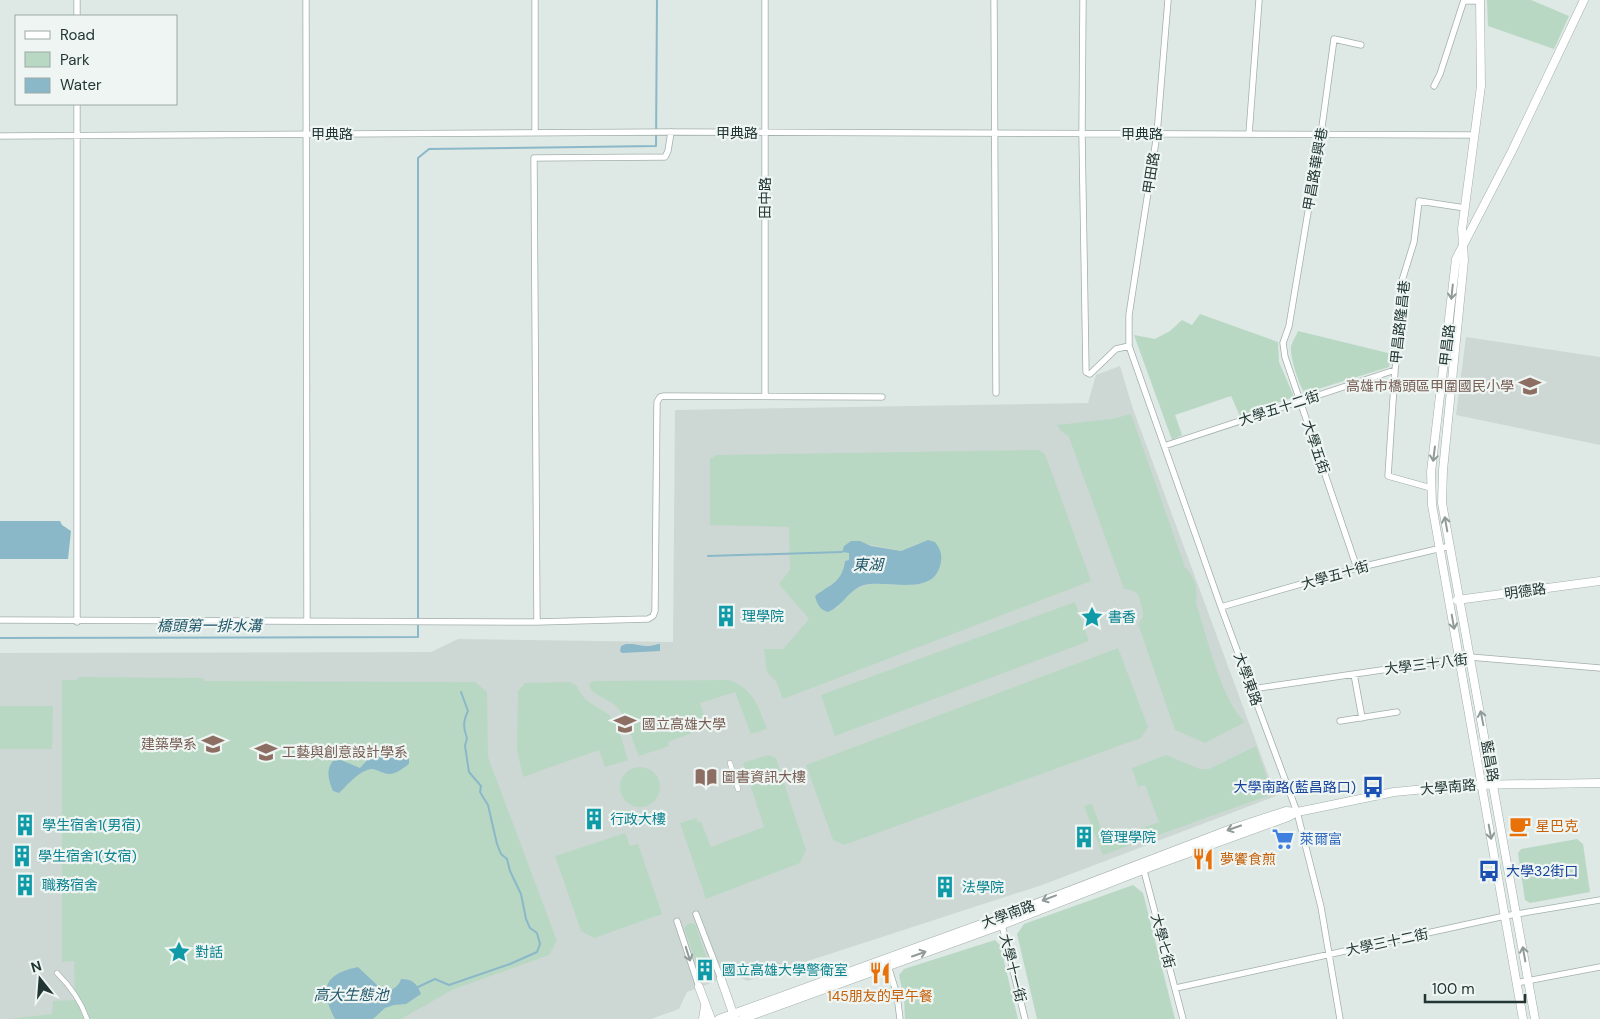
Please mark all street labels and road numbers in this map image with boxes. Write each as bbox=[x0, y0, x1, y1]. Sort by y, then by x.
street label: 甲典路 bbox=[716, 124, 758, 142]
street label: 甲典路 bbox=[311, 125, 353, 143]
street label: 甲典路 bbox=[1121, 125, 1163, 143]
street label: 甲昌路華興巷 bbox=[1299, 126, 1331, 212]
street label: 甲田路 bbox=[1139, 151, 1163, 195]
street label: 田中路 bbox=[756, 177, 774, 219]
street label: 甲昌路隆昌巷 bbox=[1387, 279, 1413, 365]
street label: 甲昌路 bbox=[1436, 323, 1458, 367]
street label: 大學五十二街 bbox=[1236, 386, 1322, 430]
street label: 大學五街 bbox=[1298, 418, 1334, 476]
street label: 大學五十街 bbox=[1299, 557, 1371, 593]
street label: 明德路 bbox=[1503, 579, 1547, 603]
street label: 大學東路 bbox=[1230, 650, 1266, 708]
street label: 大學三十八街 bbox=[1383, 650, 1469, 678]
street label: 藍昌路 bbox=[1477, 739, 1503, 783]
street label: 大學南路 bbox=[1419, 776, 1477, 798]
street label: 大學南路 bbox=[979, 896, 1037, 932]
street label: 大學七街 bbox=[1147, 912, 1179, 970]
street label: 大學三十二街 bbox=[1344, 924, 1430, 960]
street label: 大學十一街 bbox=[996, 932, 1030, 1004]

